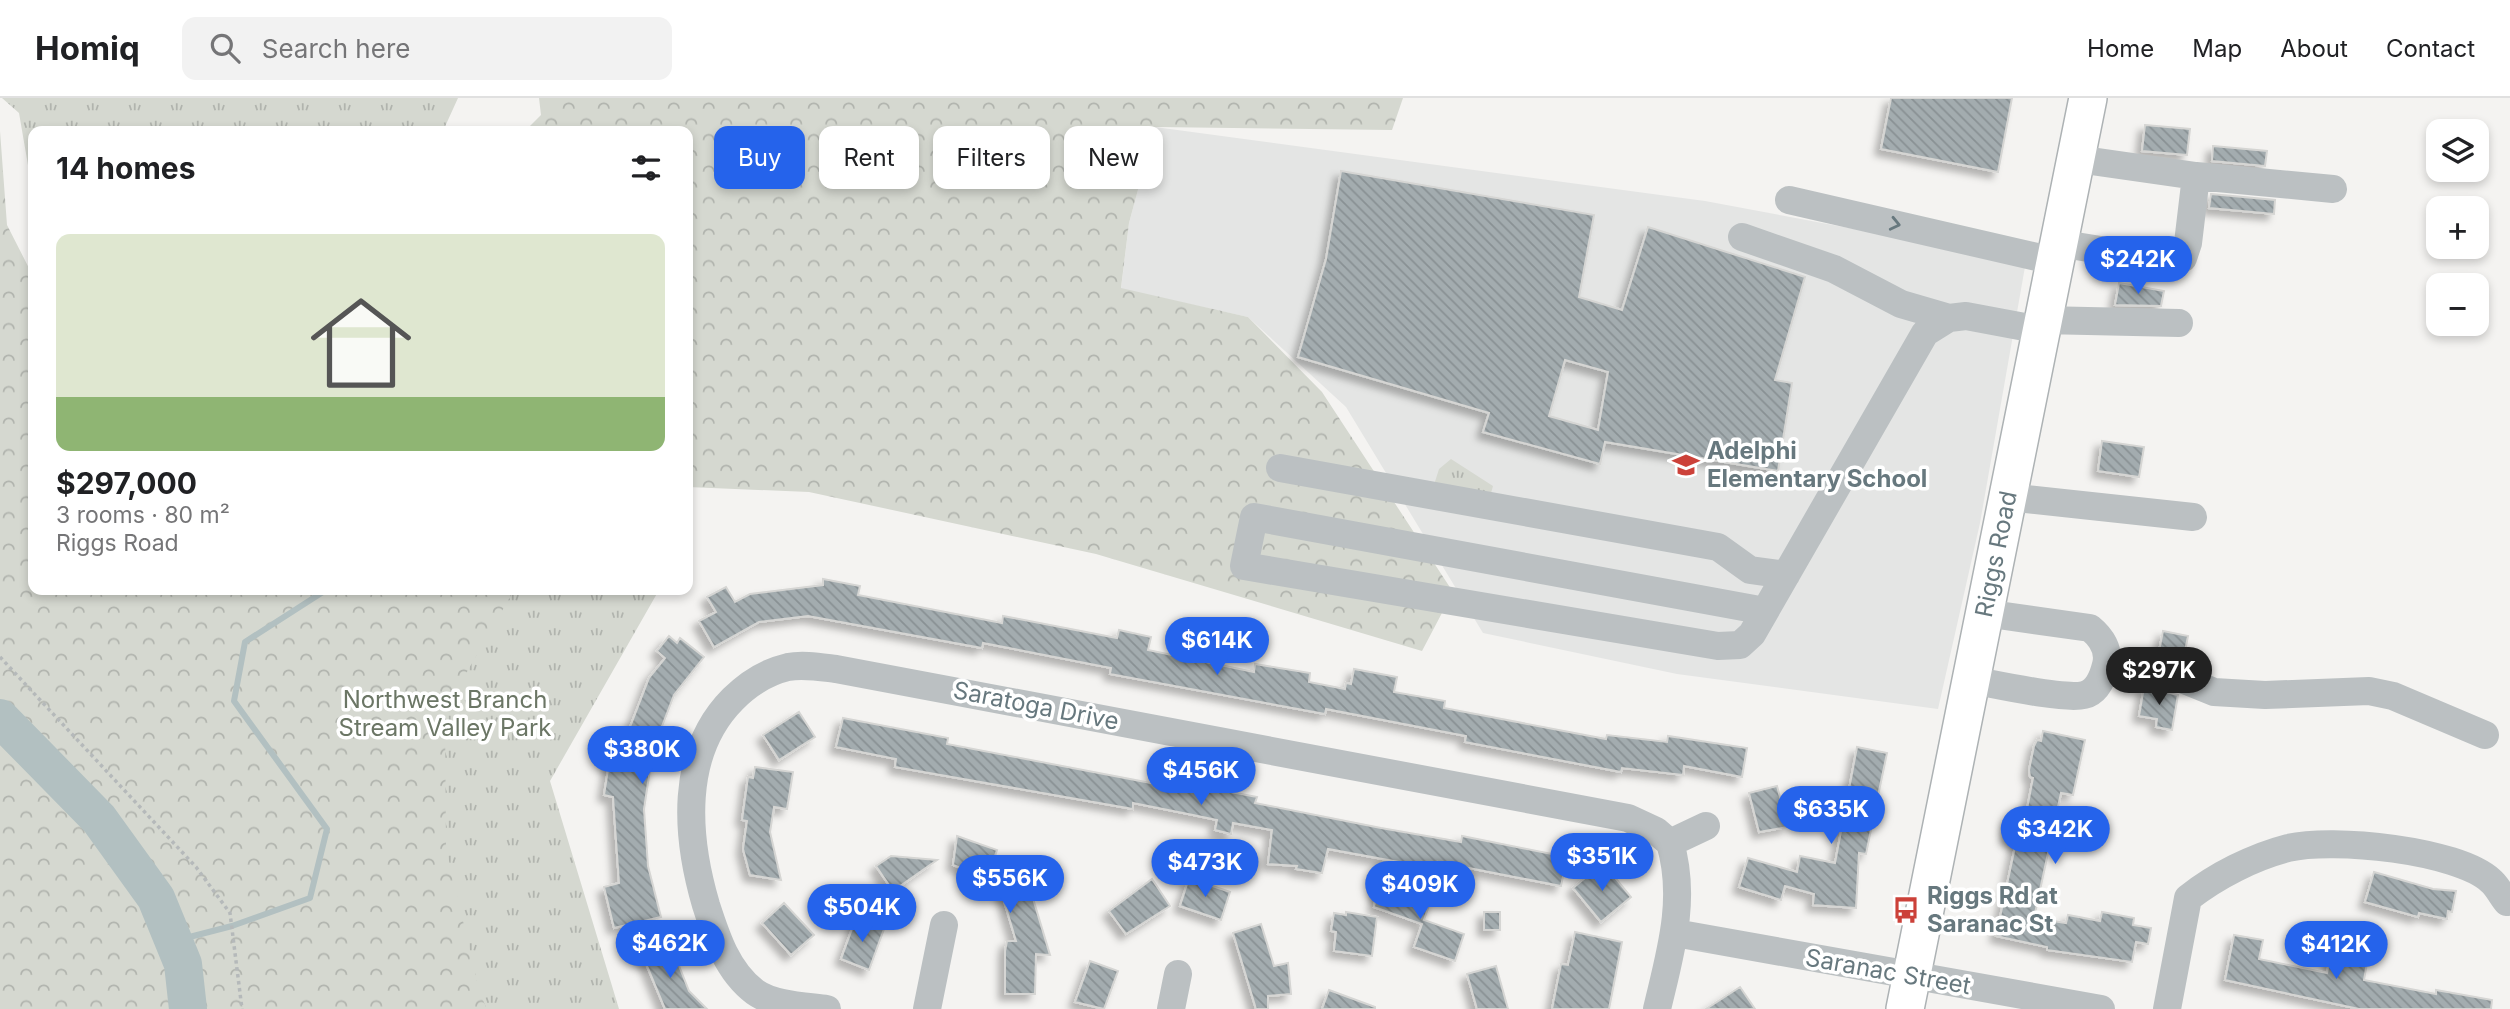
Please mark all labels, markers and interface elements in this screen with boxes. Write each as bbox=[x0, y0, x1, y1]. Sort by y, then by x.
search box bbox=[182, 17, 672, 80]
text: Homiq bbox=[35, 28, 140, 68]
icon: search bbox=[206, 29, 244, 67]
text: Search here bbox=[262, 33, 410, 64]
text: Home bbox=[2087, 34, 2154, 63]
text: Map bbox=[2192, 34, 2242, 63]
text: About bbox=[2280, 34, 2348, 63]
text: Contact bbox=[2386, 34, 2475, 63]
map controls bbox=[2426, 119, 2489, 336]
button: layers bbox=[2426, 119, 2489, 182]
chip: Buy bbox=[714, 126, 805, 189]
chip: Rent bbox=[819, 126, 919, 189]
chip: Filters bbox=[933, 126, 1050, 189]
chip: New bbox=[1064, 126, 1163, 189]
icon: filters bbox=[627, 149, 665, 187]
text: 14 homes bbox=[56, 150, 195, 186]
button: + bbox=[2426, 196, 2489, 259]
one-way arrow bbox=[1889, 216, 1901, 230]
pin: $242K bbox=[2089, 236, 2187, 296]
text: $242K bbox=[2100, 245, 2176, 273]
button: − bbox=[2426, 273, 2489, 336]
icon: home bbox=[298, 280, 424, 406]
place label: Adelphi Elementary School bbox=[1707, 436, 1927, 493]
school or university icon: Adelphi Elementary School bbox=[1671, 450, 1701, 480]
text: $297,000 bbox=[56, 465, 197, 501]
street label: Riggs Road bbox=[1969, 488, 2023, 620]
text: 3 rooms · 80 m² bbox=[56, 501, 230, 529]
text: Riggs Road bbox=[56, 529, 179, 557]
pin: $614K bbox=[1168, 618, 1266, 677]
text: $614K bbox=[1181, 626, 1253, 654]
pin: $297K bbox=[2110, 648, 2208, 707]
text: $297K bbox=[2122, 656, 2196, 684]
street label: Saratoga Drive bbox=[951, 675, 1121, 736]
park label: Northwest Branch Stream Valley Park bbox=[339, 685, 551, 742]
pin: $380K bbox=[593, 726, 691, 786]
text: $380K bbox=[604, 735, 680, 763]
pin: $456K bbox=[1152, 748, 1250, 807]
text: $456K bbox=[1163, 756, 1239, 784]
pin: $635K bbox=[1782, 786, 1880, 846]
text: $635K bbox=[1793, 795, 1869, 823]
pin: $342K bbox=[2006, 806, 2104, 866]
text: $342K bbox=[2017, 815, 2093, 843]
pin: $351K bbox=[1553, 834, 1651, 893]
pin: $473K bbox=[1156, 840, 1254, 899]
text: $351K bbox=[1566, 842, 1638, 870]
text: $473K bbox=[1168, 848, 1243, 876]
pin: $556K bbox=[961, 856, 1059, 915]
pin: $409K bbox=[1371, 862, 1469, 921]
text: $556K bbox=[972, 864, 1048, 892]
text: $409K bbox=[1381, 870, 1459, 898]
place label: Riggs Rd at Saranac St bbox=[1927, 881, 2058, 938]
pin: $504K bbox=[813, 884, 911, 944]
text: $504K bbox=[823, 893, 901, 921]
bus stop icon: Riggs Rd at Saranac St bbox=[1891, 895, 1921, 925]
pin: $462K bbox=[621, 920, 719, 980]
pin: $412K bbox=[2287, 922, 2385, 981]
text: $462K bbox=[632, 929, 708, 957]
text: $412K bbox=[2301, 930, 2371, 958]
street label: Saranac Street bbox=[1803, 943, 1973, 1000]

